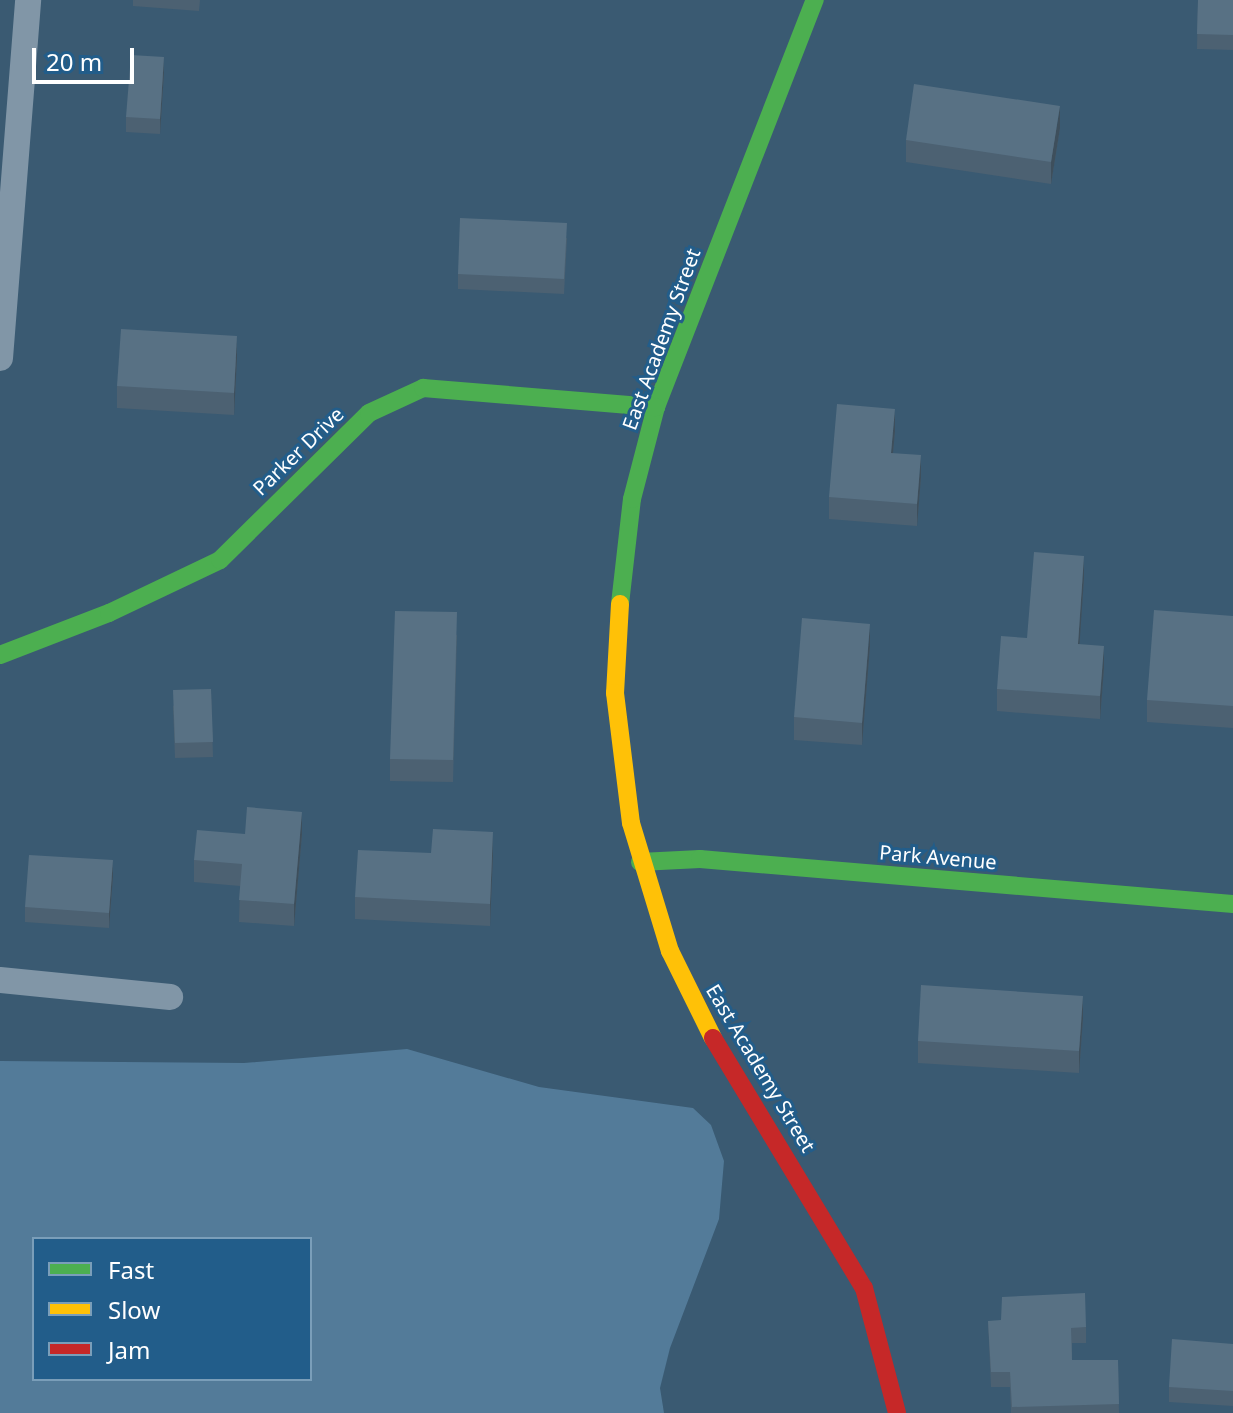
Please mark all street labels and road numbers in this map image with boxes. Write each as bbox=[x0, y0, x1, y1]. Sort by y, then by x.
street label: East Academy Street bbox=[617, 245, 705, 433]
street label: Parker Drive bbox=[248, 402, 348, 500]
street label: Park Avenue bbox=[878, 840, 998, 874]
street label: East Academy Street bbox=[701, 980, 821, 1156]

